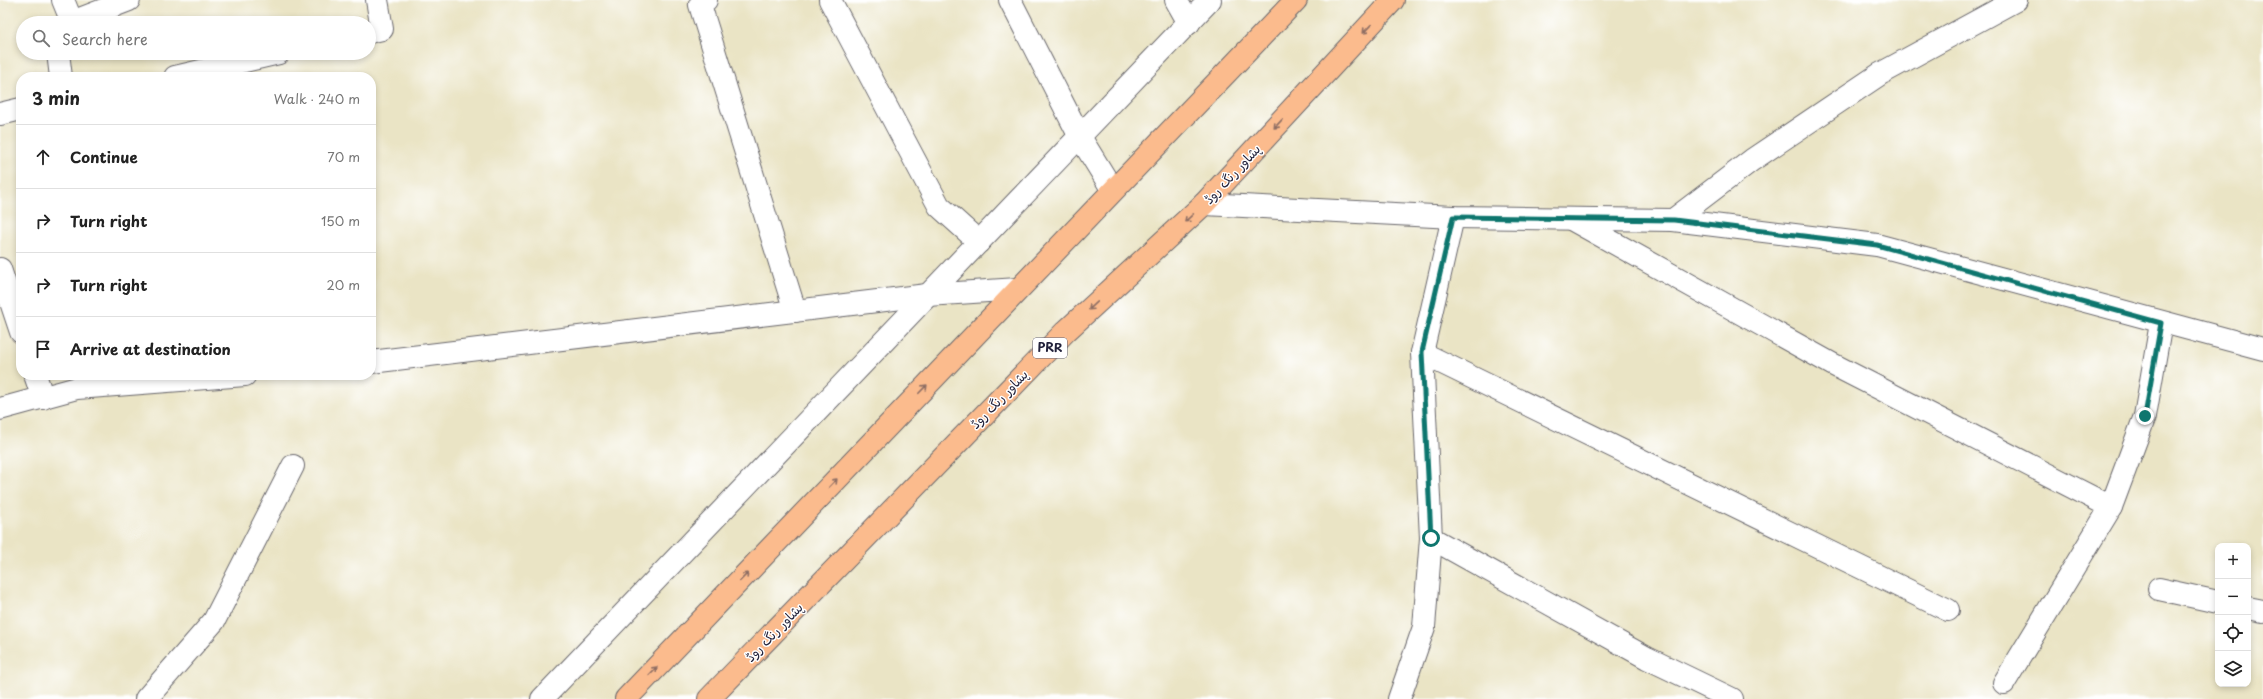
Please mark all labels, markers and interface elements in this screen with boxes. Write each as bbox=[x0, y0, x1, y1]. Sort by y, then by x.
search box bbox=[16, 16, 376, 60]
one-way arrow bbox=[1363, 23, 1372, 33]
icon: search bbox=[30, 27, 52, 49]
text: Search here bbox=[62, 27, 148, 50]
text: 3 min bbox=[32, 85, 80, 111]
text: Walk · 240 m bbox=[274, 89, 360, 108]
one-way arrow bbox=[1274, 119, 1283, 129]
street label: پشاور رنگ روڈ bbox=[1199, 139, 1264, 208]
text: Continue bbox=[70, 145, 138, 168]
icon: ahead bbox=[32, 146, 54, 168]
text: 70 m bbox=[327, 147, 360, 166]
text: Turn right bbox=[70, 209, 147, 232]
icon: right bbox=[32, 210, 54, 232]
text: 150 m bbox=[321, 211, 360, 230]
one-way arrow bbox=[1184, 213, 1194, 223]
text: Turn right bbox=[70, 273, 147, 296]
icon: right bbox=[32, 274, 54, 296]
text: 20 m bbox=[326, 275, 360, 294]
one-way arrow bbox=[1088, 301, 1098, 311]
text: Arrive at destination bbox=[70, 337, 231, 360]
icon: arrive bbox=[32, 338, 54, 360]
road number: PRR bbox=[1033, 338, 1067, 358]
street label: پشاور رنگ روڈ bbox=[966, 365, 1032, 432]
one-way arrow bbox=[918, 384, 928, 394]
route end bbox=[2136, 407, 2154, 425]
one-way arrow bbox=[829, 478, 838, 489]
route start bbox=[1422, 529, 1440, 547]
map controls bbox=[2215, 543, 2251, 687]
button: + bbox=[2215, 543, 2251, 579]
one-way arrow bbox=[739, 572, 748, 582]
button: − bbox=[2215, 579, 2251, 615]
street label: پشاور رنگ روڈ bbox=[741, 598, 807, 665]
button: locate bbox=[2215, 615, 2251, 651]
button: layers bbox=[2215, 651, 2251, 687]
one-way arrow bbox=[648, 666, 658, 676]

